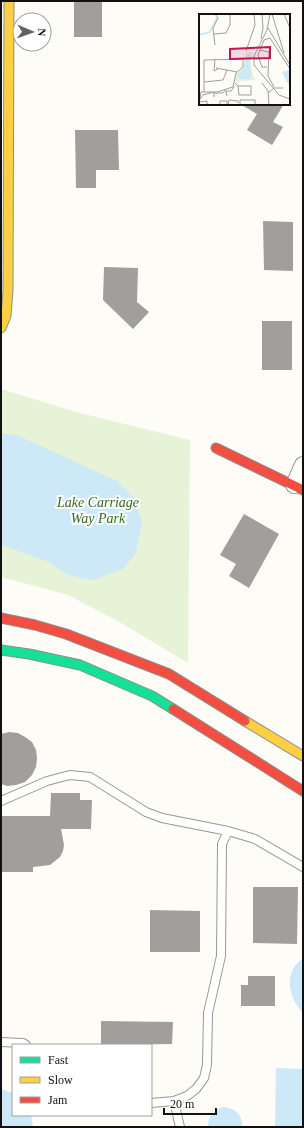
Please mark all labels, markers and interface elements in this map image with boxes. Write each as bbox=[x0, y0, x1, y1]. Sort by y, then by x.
north arrow bbox=[12, 12, 52, 52]
inset map bbox=[199, 14, 290, 105]
text: N bbox=[36, 28, 48, 37]
park label: Lake Carriage Way Park bbox=[56, 495, 139, 526]
legend bbox=[12, 1044, 152, 1116]
text: Fast bbox=[48, 1053, 69, 1067]
text: Slow bbox=[48, 1073, 73, 1087]
scale bar bbox=[164, 1090, 216, 1116]
text: Jam bbox=[48, 1093, 68, 1107]
text: 20 m bbox=[170, 1097, 195, 1111]

